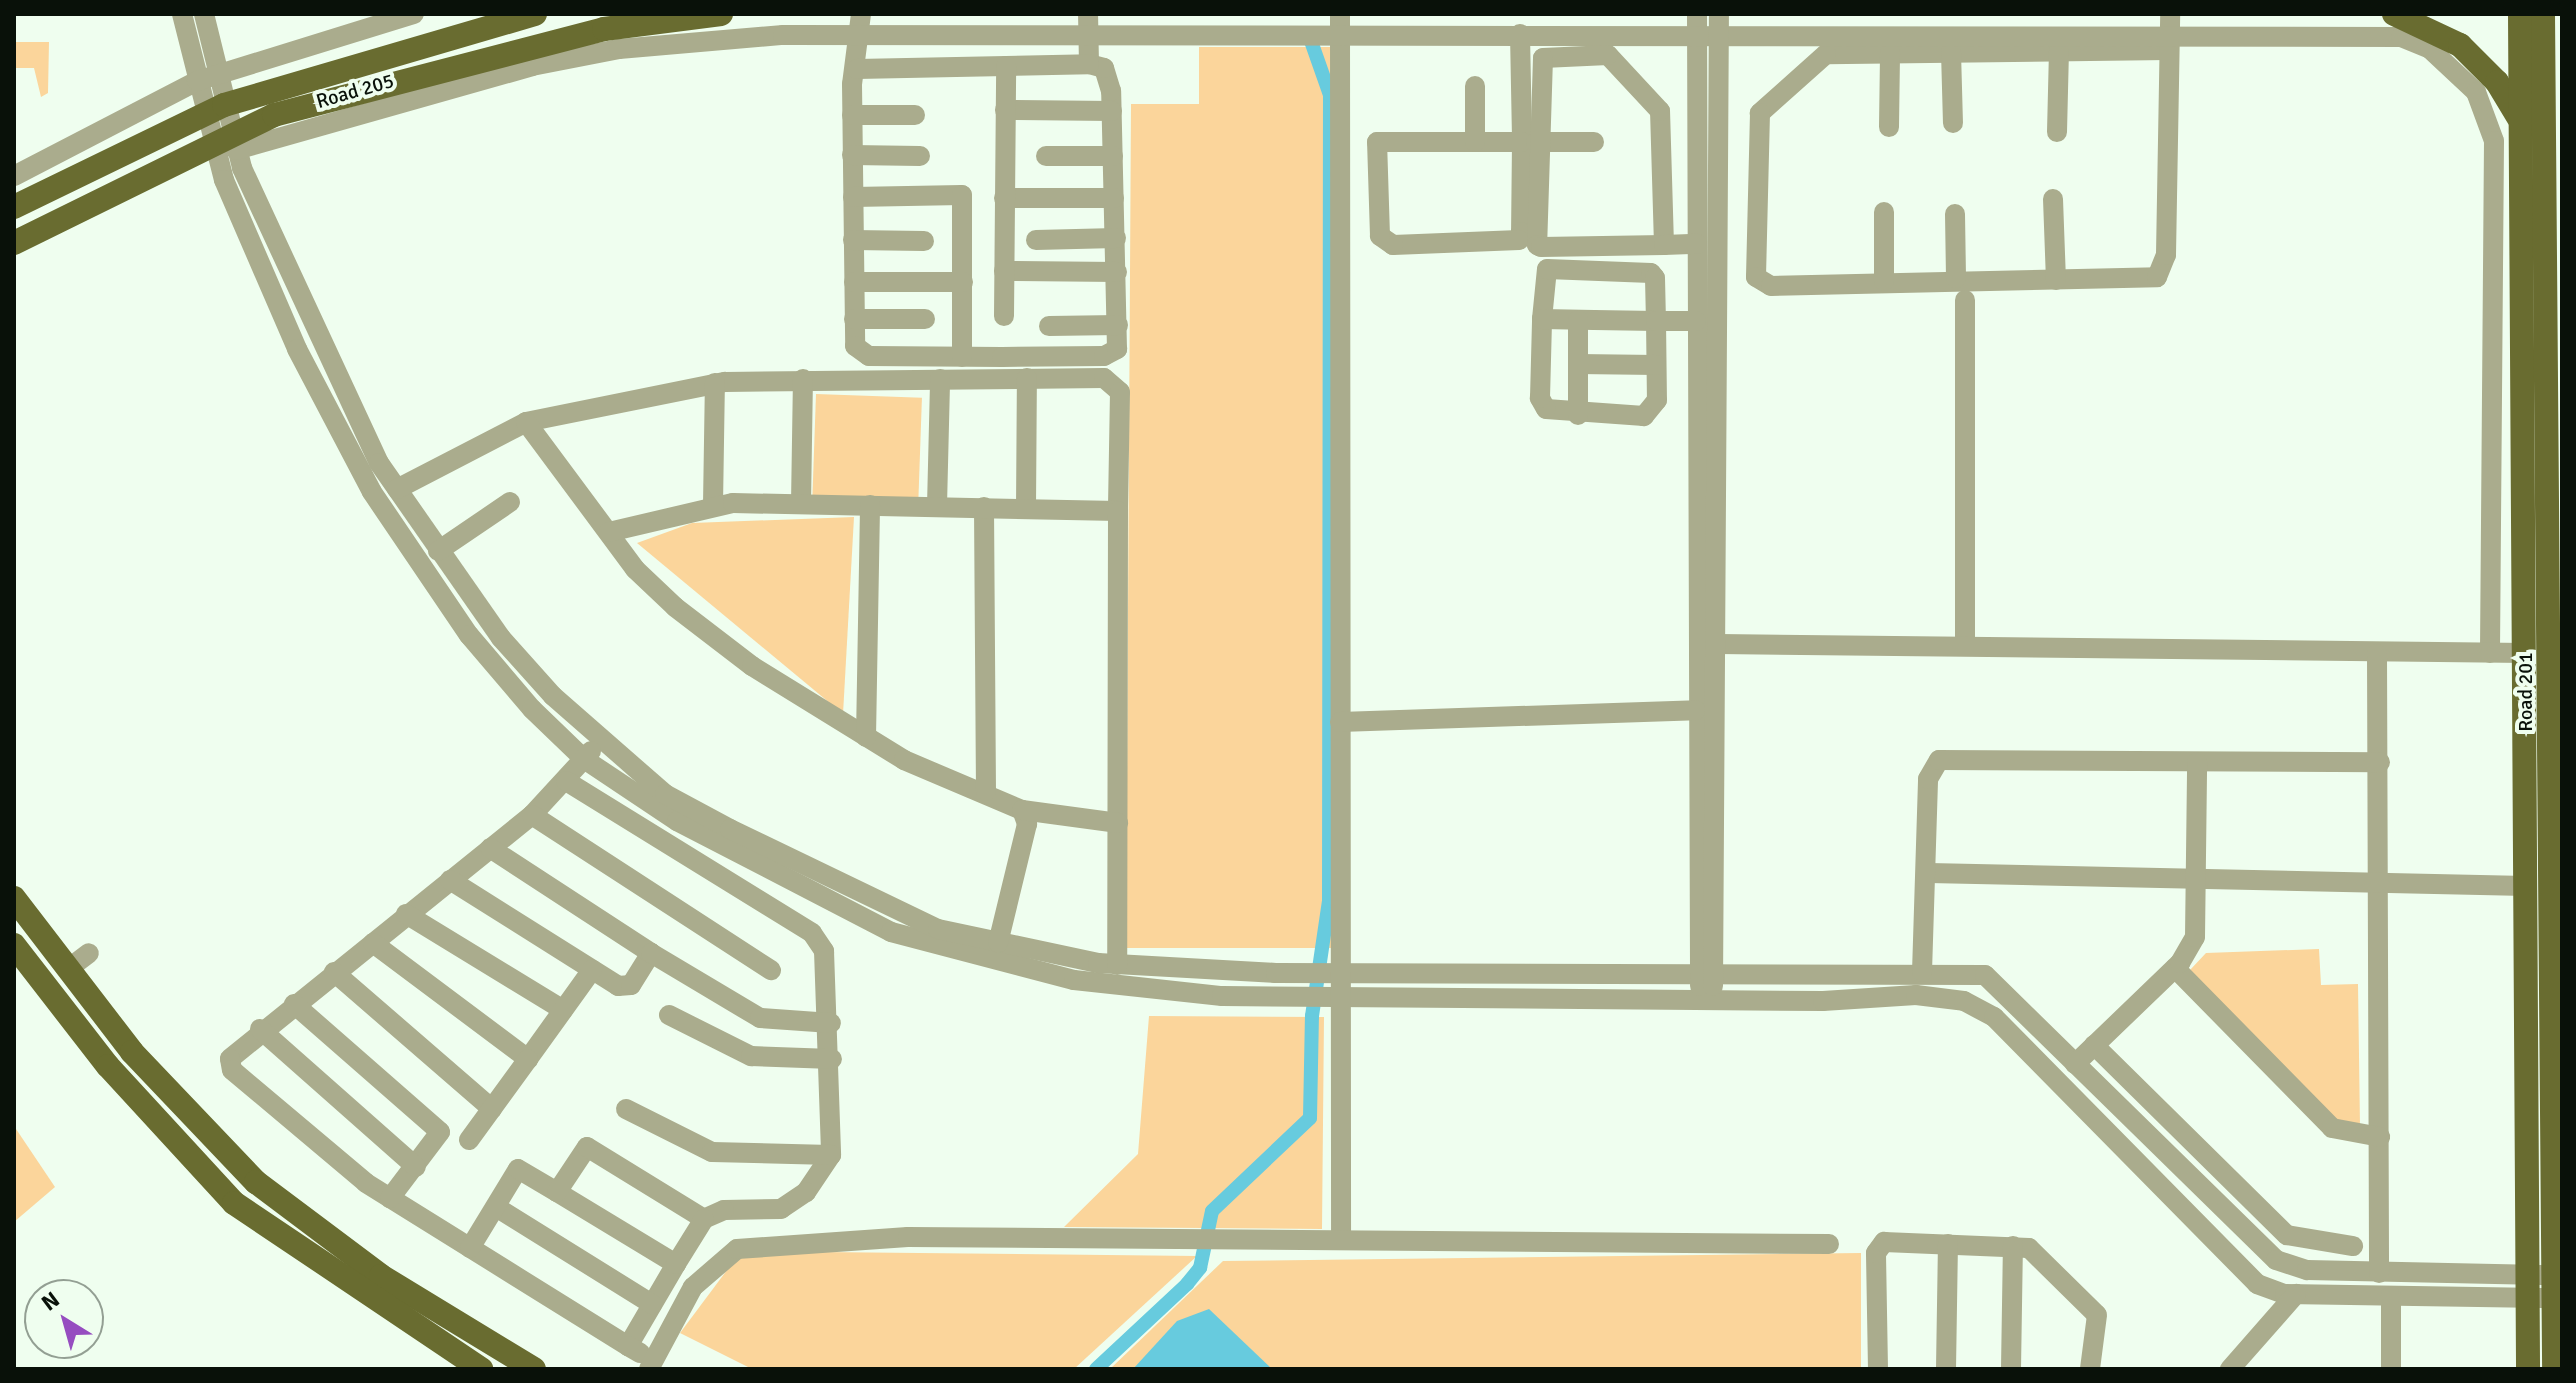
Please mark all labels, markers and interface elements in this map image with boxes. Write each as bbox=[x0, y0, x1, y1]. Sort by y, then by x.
street label: Road 205 bbox=[313, 68, 397, 114]
street label: Road 201 bbox=[2513, 652, 2537, 732]
north arrow bbox=[24, 1279, 104, 1359]
text: N bbox=[36, 1286, 65, 1316]

